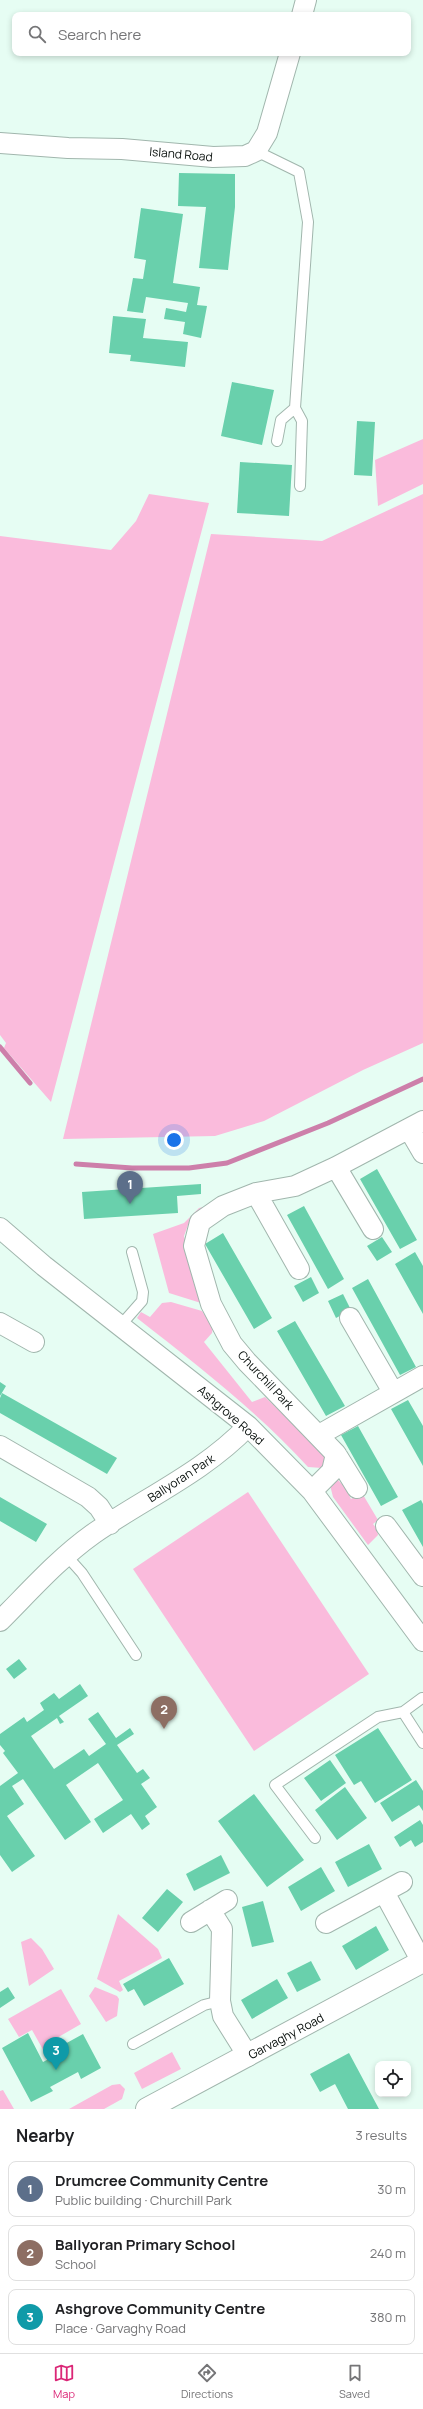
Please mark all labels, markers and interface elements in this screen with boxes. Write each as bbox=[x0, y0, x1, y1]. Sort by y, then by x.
search box bbox=[12, 12, 411, 56]
icon: search bbox=[26, 23, 48, 45]
text: Search here bbox=[58, 24, 141, 45]
street label: Island Road bbox=[149, 143, 213, 165]
your location bbox=[164, 1130, 184, 1150]
pin: 1 bbox=[117, 1171, 143, 1204]
street label: Churchill Park bbox=[234, 1347, 299, 1414]
street label: Ashgrove Road bbox=[194, 1381, 268, 1449]
street label: Ballyoran Park bbox=[144, 1449, 219, 1506]
pin: 2 bbox=[151, 1696, 177, 1729]
street label: Garvaghy Road bbox=[245, 2009, 327, 2063]
pin: 3 bbox=[43, 2037, 69, 2070]
map controls bbox=[375, 2061, 411, 2097]
button: locate bbox=[375, 2061, 411, 2097]
text: Nearby bbox=[16, 2124, 74, 2147]
text: 3 results bbox=[355, 2126, 407, 2144]
text: Drumcree Community Centre bbox=[55, 2170, 268, 2191]
text: 1 bbox=[27, 2180, 33, 2198]
text: 30 m bbox=[377, 2180, 406, 2198]
text: Public building · Churchill Park bbox=[55, 2191, 232, 2209]
text: Ballyoran Primary School bbox=[55, 2234, 235, 2255]
text: 2 bbox=[26, 2244, 34, 2262]
text: 240 m bbox=[370, 2244, 406, 2262]
text: School bbox=[55, 2255, 96, 2273]
text: Ashgrove Community Centre bbox=[55, 2298, 265, 2319]
text: 3 bbox=[26, 2308, 34, 2326]
text: 380 m bbox=[370, 2308, 406, 2326]
text: Place · Garvaghy Road bbox=[55, 2319, 186, 2337]
tab: Map bbox=[53, 2362, 75, 2401]
tab: Directions bbox=[181, 2362, 233, 2401]
tab: Saved bbox=[339, 2362, 370, 2401]

